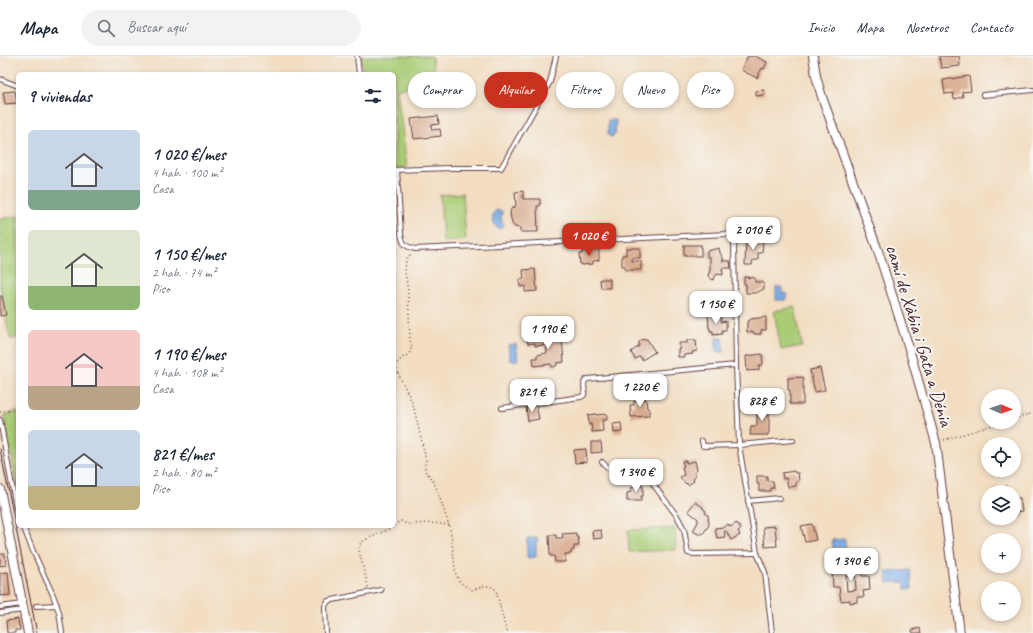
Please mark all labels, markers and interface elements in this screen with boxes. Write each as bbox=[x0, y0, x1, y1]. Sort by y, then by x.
search box bbox=[81, 10, 361, 46]
text: Mapa bbox=[20, 16, 57, 40]
icon: search bbox=[95, 17, 117, 39]
text: Buscar aquí bbox=[127, 18, 186, 37]
text: Inicio bbox=[808, 19, 835, 36]
text: Mapa bbox=[857, 19, 884, 36]
text: Nosotros bbox=[906, 19, 948, 36]
text: Contacto bbox=[970, 19, 1013, 36]
chip: Comprar bbox=[408, 72, 476, 108]
chip: Alquilar bbox=[484, 72, 548, 108]
chip: Filtros bbox=[556, 72, 615, 108]
chip: Nuevo bbox=[623, 72, 679, 108]
chip: Piso bbox=[687, 72, 734, 108]
icon: filters bbox=[362, 85, 384, 107]
text: 9 viviendas bbox=[28, 86, 92, 107]
text: 1 020 €/mes bbox=[152, 144, 225, 165]
icon: home bbox=[60, 146, 108, 194]
text: 4 hab. · 100 m² bbox=[152, 165, 222, 181]
text: Casa bbox=[152, 181, 173, 197]
pin: 2 010 € bbox=[716, 217, 790, 251]
text: 2 010 € bbox=[735, 222, 771, 238]
pin: 1 020 € bbox=[552, 223, 626, 257]
text: 1 020 € bbox=[571, 228, 607, 244]
street label: camí de Xàbia i Gata a Dénia bbox=[880, 241, 959, 430]
text: 1 150 €/mes bbox=[152, 244, 225, 265]
icon: home bbox=[60, 246, 108, 294]
text: 2 hab. · 74 m² bbox=[152, 265, 216, 281]
text: Piso bbox=[152, 281, 170, 297]
pin: 1 150 € bbox=[679, 291, 753, 325]
text: 1 150 € bbox=[698, 296, 734, 312]
pin: 1 190 € bbox=[511, 316, 585, 350]
text: 1 190 € bbox=[530, 321, 566, 337]
text: 1 190 €/mes bbox=[152, 344, 225, 365]
icon: home bbox=[60, 346, 108, 394]
text: 4 hab. · 108 m² bbox=[152, 365, 222, 381]
pin: 1 220 € bbox=[603, 374, 677, 408]
pin: 821 € bbox=[504, 379, 560, 413]
text: 1 220 € bbox=[622, 379, 658, 395]
text: Casa bbox=[152, 381, 173, 397]
text: 821 € bbox=[519, 384, 545, 400]
pin: 828 € bbox=[734, 388, 790, 422]
north arrow bbox=[981, 389, 1021, 429]
map controls bbox=[981, 389, 1021, 621]
text: 828 € bbox=[749, 393, 775, 409]
button: locate bbox=[981, 437, 1021, 477]
text: 821 €/mes bbox=[152, 444, 214, 465]
icon: home bbox=[60, 446, 108, 494]
pin: 1 340 € bbox=[599, 459, 673, 493]
text: 1 340 € bbox=[618, 464, 654, 480]
text: 2 hab. · 80 m² bbox=[152, 465, 216, 481]
text: Piso bbox=[152, 481, 170, 497]
button: layers bbox=[981, 485, 1021, 525]
button: + bbox=[981, 533, 1021, 573]
pin: 1 340 € bbox=[814, 548, 888, 582]
text: 1 340 € bbox=[833, 553, 869, 569]
button: − bbox=[981, 581, 1021, 621]

